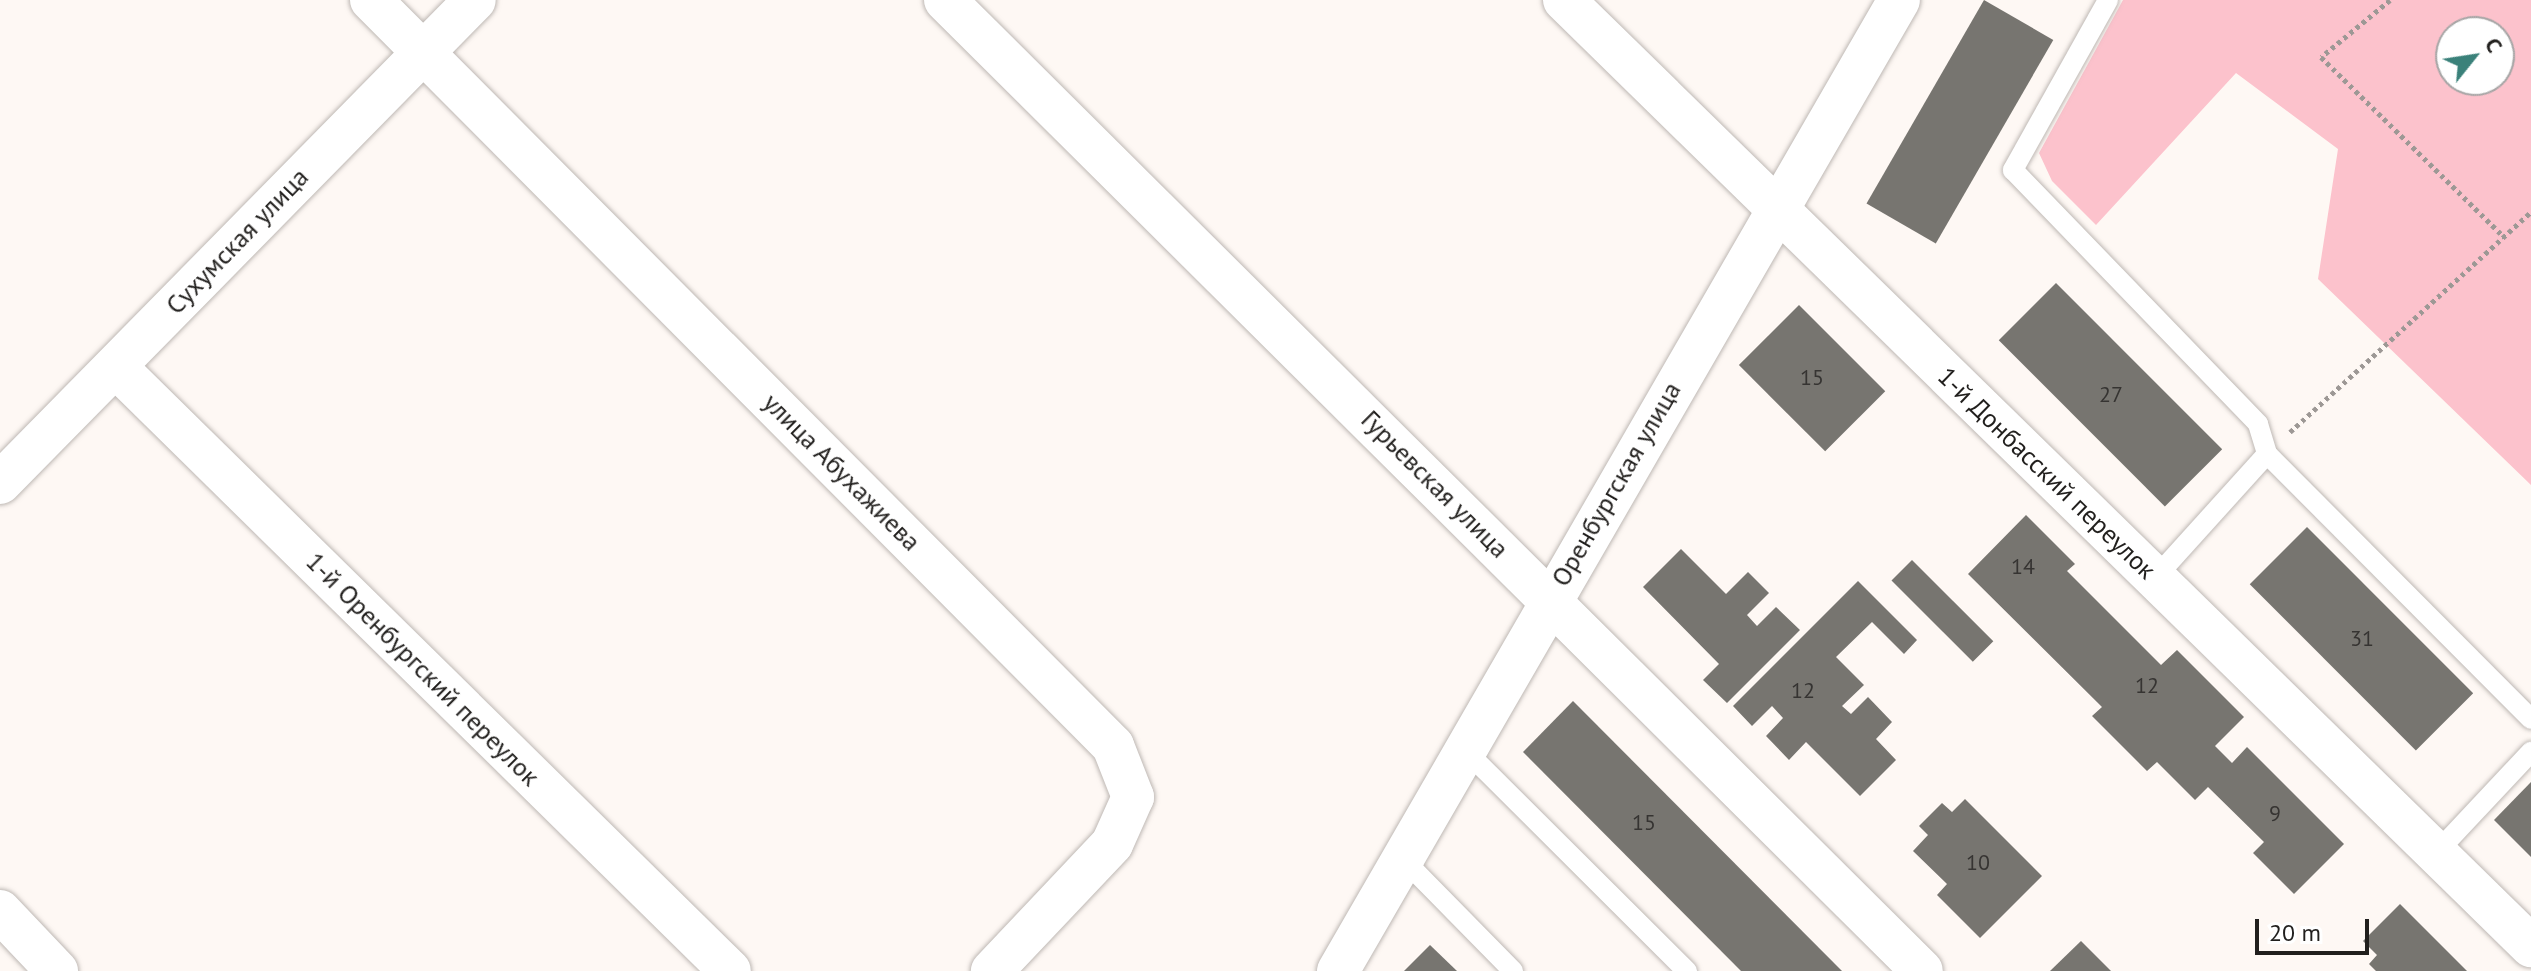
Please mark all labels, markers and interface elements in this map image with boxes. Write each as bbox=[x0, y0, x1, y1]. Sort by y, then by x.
north arrow bbox=[2435, 16, 2515, 96]
text: С bbox=[2479, 33, 2509, 57]
street label: Сухумская улица bbox=[159, 161, 315, 321]
street label: 1-й Донбасский переулок bbox=[1931, 360, 2163, 586]
house number: 15 bbox=[1800, 365, 1824, 391]
street label: Оренбургская улица bbox=[1545, 376, 1687, 592]
house number: 27 bbox=[2099, 382, 2123, 408]
street label: улица Абухажиева bbox=[757, 387, 927, 557]
street label: Гурьевская улица bbox=[1355, 404, 1515, 564]
street label: 1-й Оренбургский переулок bbox=[300, 546, 546, 792]
house number: 14 bbox=[2011, 554, 2035, 580]
house number: 31 bbox=[2350, 626, 2374, 652]
house number: 12 bbox=[2135, 673, 2159, 699]
house number: 12 bbox=[1791, 678, 1815, 704]
house number: 9 bbox=[2269, 801, 2281, 827]
house number: 15 bbox=[1632, 810, 1656, 836]
house number: 10 bbox=[1966, 850, 1990, 876]
scale bar bbox=[2259, 903, 2373, 953]
text: 20 m bbox=[2269, 917, 2321, 948]

